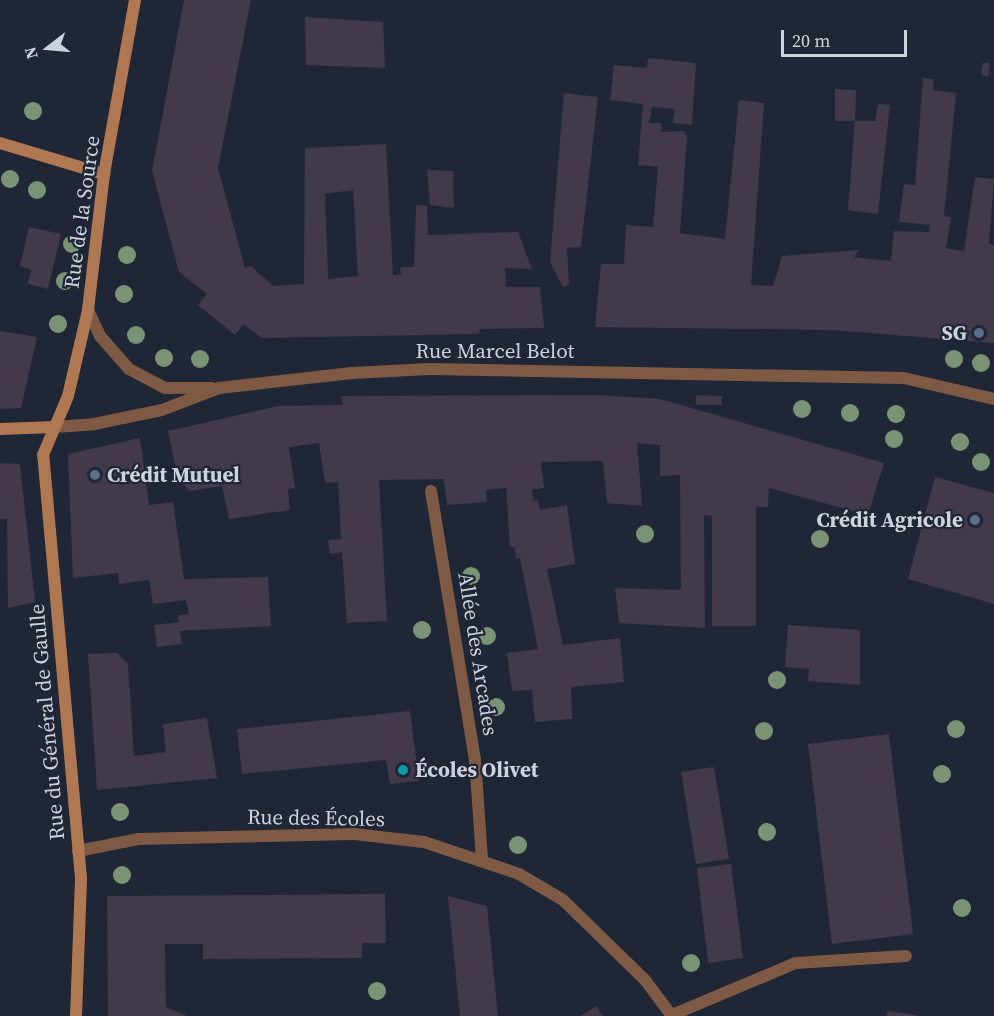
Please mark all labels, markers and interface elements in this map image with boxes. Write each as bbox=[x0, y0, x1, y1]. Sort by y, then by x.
north arrow bbox=[18, 18, 78, 78]
scale bar bbox=[784, 18, 910, 56]
text: 20 m bbox=[792, 28, 830, 53]
text: N bbox=[19, 44, 43, 62]
street label: Rue de la Source bbox=[59, 134, 105, 290]
place label: SG bbox=[941, 320, 967, 346]
marker: SG bbox=[972, 326, 986, 340]
street label: Rue Marcel Belot bbox=[416, 338, 574, 364]
place label: Crédit Mutuel bbox=[107, 462, 240, 488]
marker: Crédit Mutuel bbox=[88, 468, 102, 482]
place label: Crédit Agricole bbox=[816, 507, 963, 533]
marker: Crédit Agricole bbox=[968, 513, 982, 527]
street label: Allée des Arcades bbox=[453, 571, 503, 737]
street label: Rue du Général de Gaulle bbox=[24, 603, 70, 841]
place label: Écoles Olivet bbox=[415, 757, 538, 783]
marker: Écoles Olivet bbox=[396, 763, 410, 777]
street label: Rue des Écoles bbox=[247, 804, 385, 832]

